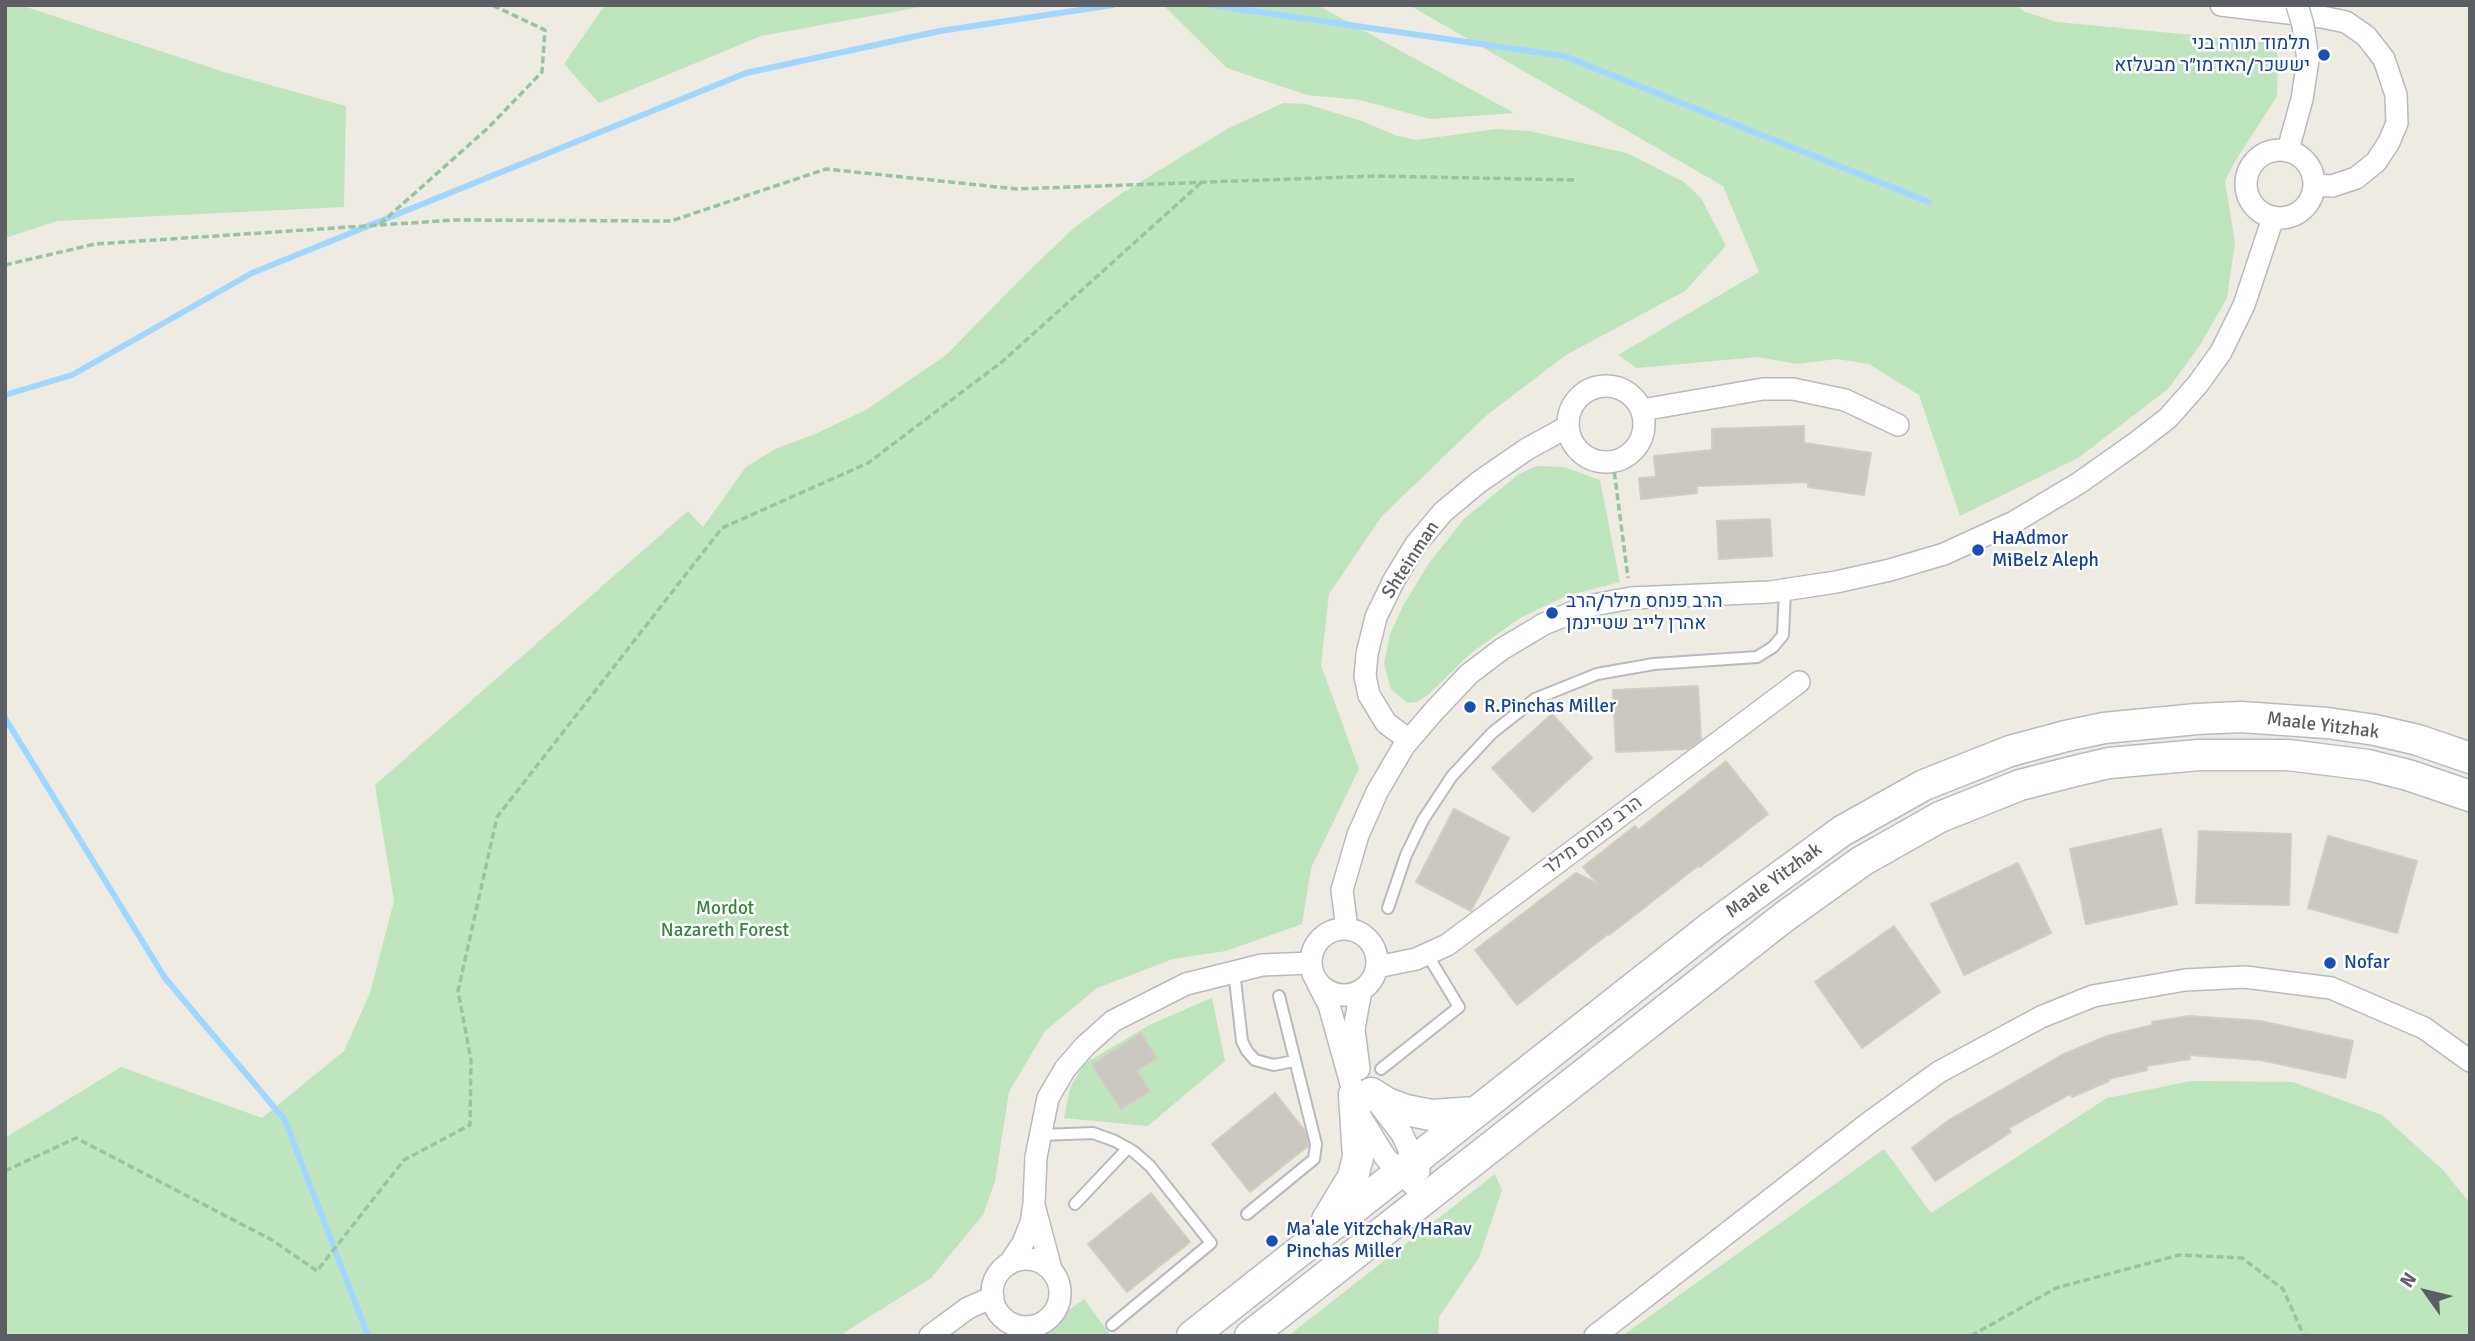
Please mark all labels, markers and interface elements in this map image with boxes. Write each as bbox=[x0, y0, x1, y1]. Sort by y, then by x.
place label: תלמוד תורה בני יששכר/האדמו״ר מבעלזא bbox=[2114, 33, 2310, 77]
marker: תלמוד תורה בני יששכר/האדמו״ר מבעלזא bbox=[2316, 47, 2332, 63]
street label: Shteinman bbox=[1378, 517, 1444, 603]
place label: HaAdmor MiBelz Aleph bbox=[1992, 528, 2099, 572]
marker: HaAdmor MiBelz Aleph bbox=[1970, 542, 1986, 558]
place label: הרב פנחס מילר/הרב אהרן לייב שטיינמן bbox=[1566, 591, 1723, 635]
marker: הרב פנחס מילר/הרב אהרן לייב שטיינמן bbox=[1544, 605, 1560, 621]
place label: R.Pinchas Miller bbox=[1484, 696, 1616, 718]
marker: R.Pinchas Miller bbox=[1462, 699, 1478, 715]
street label: Maale Yitzhak bbox=[2265, 708, 2381, 744]
street label: הרב פנחס מילר bbox=[1539, 791, 1647, 881]
street label: Maale Yitzhak bbox=[1722, 839, 1826, 923]
park label: Mordot Nazareth Forest bbox=[661, 898, 789, 942]
place label: Nofar bbox=[2344, 952, 2390, 974]
marker: Nofar bbox=[2322, 955, 2338, 971]
place label: Ma'ale Yitzchak/HaRav Pinchas Miller bbox=[1286, 1219, 1472, 1263]
marker: Ma'ale Yitzchak/HaRav Pinchas Miller bbox=[1264, 1233, 1280, 1249]
north arrow bbox=[2391, 1257, 2461, 1327]
text: N bbox=[2395, 1268, 2422, 1292]

